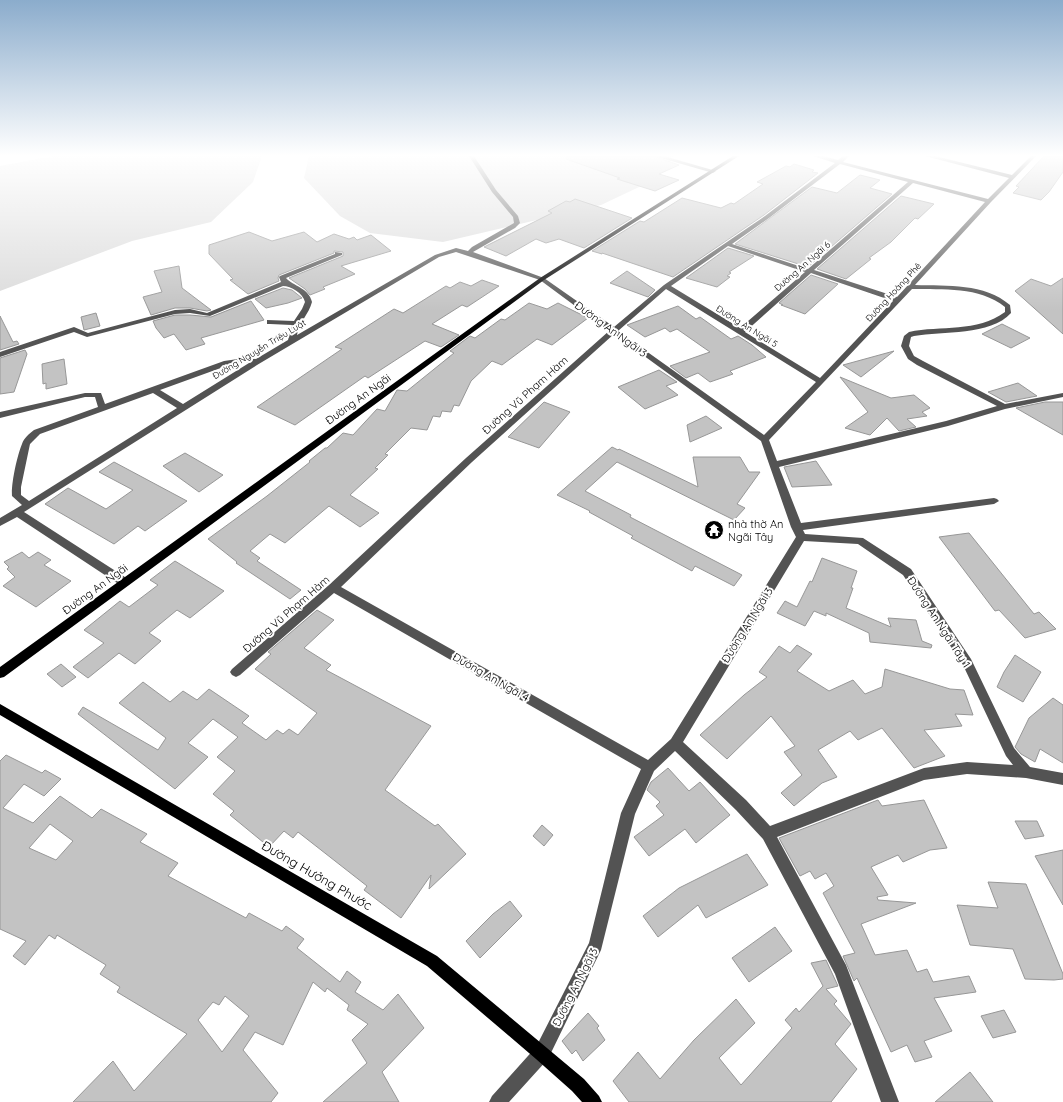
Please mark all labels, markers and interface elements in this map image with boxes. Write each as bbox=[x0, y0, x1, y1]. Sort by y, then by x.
street label: Đường An Ngãi 6 bbox=[772, 239, 832, 293]
street label: Đường Hoàng Phê bbox=[863, 260, 923, 324]
street label: Đường An Ngãi 3 bbox=[572, 298, 650, 360]
street label: Đường An Ngãi 5 bbox=[714, 303, 780, 349]
street label: Đường Nguyễn Triệu Luật bbox=[210, 317, 308, 381]
street label: Đường Vũ Phạm Hàm bbox=[479, 353, 571, 437]
street label: Đường An Ngãi bbox=[323, 371, 393, 427]
place label: nhà thờ An Ngãi Tây bbox=[728, 517, 783, 544]
temple icon: nhà thờ An Ngãi Tây bbox=[703, 519, 725, 541]
street label: Đường An Ngãi bbox=[60, 561, 130, 617]
street label: Đường Vũ Phạm Hàm bbox=[240, 572, 332, 656]
street label: Đường An Ngãi Tây 1 bbox=[904, 574, 974, 670]
street label: Đường An Ngãi 3 bbox=[718, 585, 776, 665]
street label: Đường An Ngãi 4 bbox=[450, 649, 532, 705]
street label: Đường Hưởng Phước bbox=[259, 837, 375, 913]
street label: Đường An Ngãi 3 bbox=[549, 945, 601, 1029]

